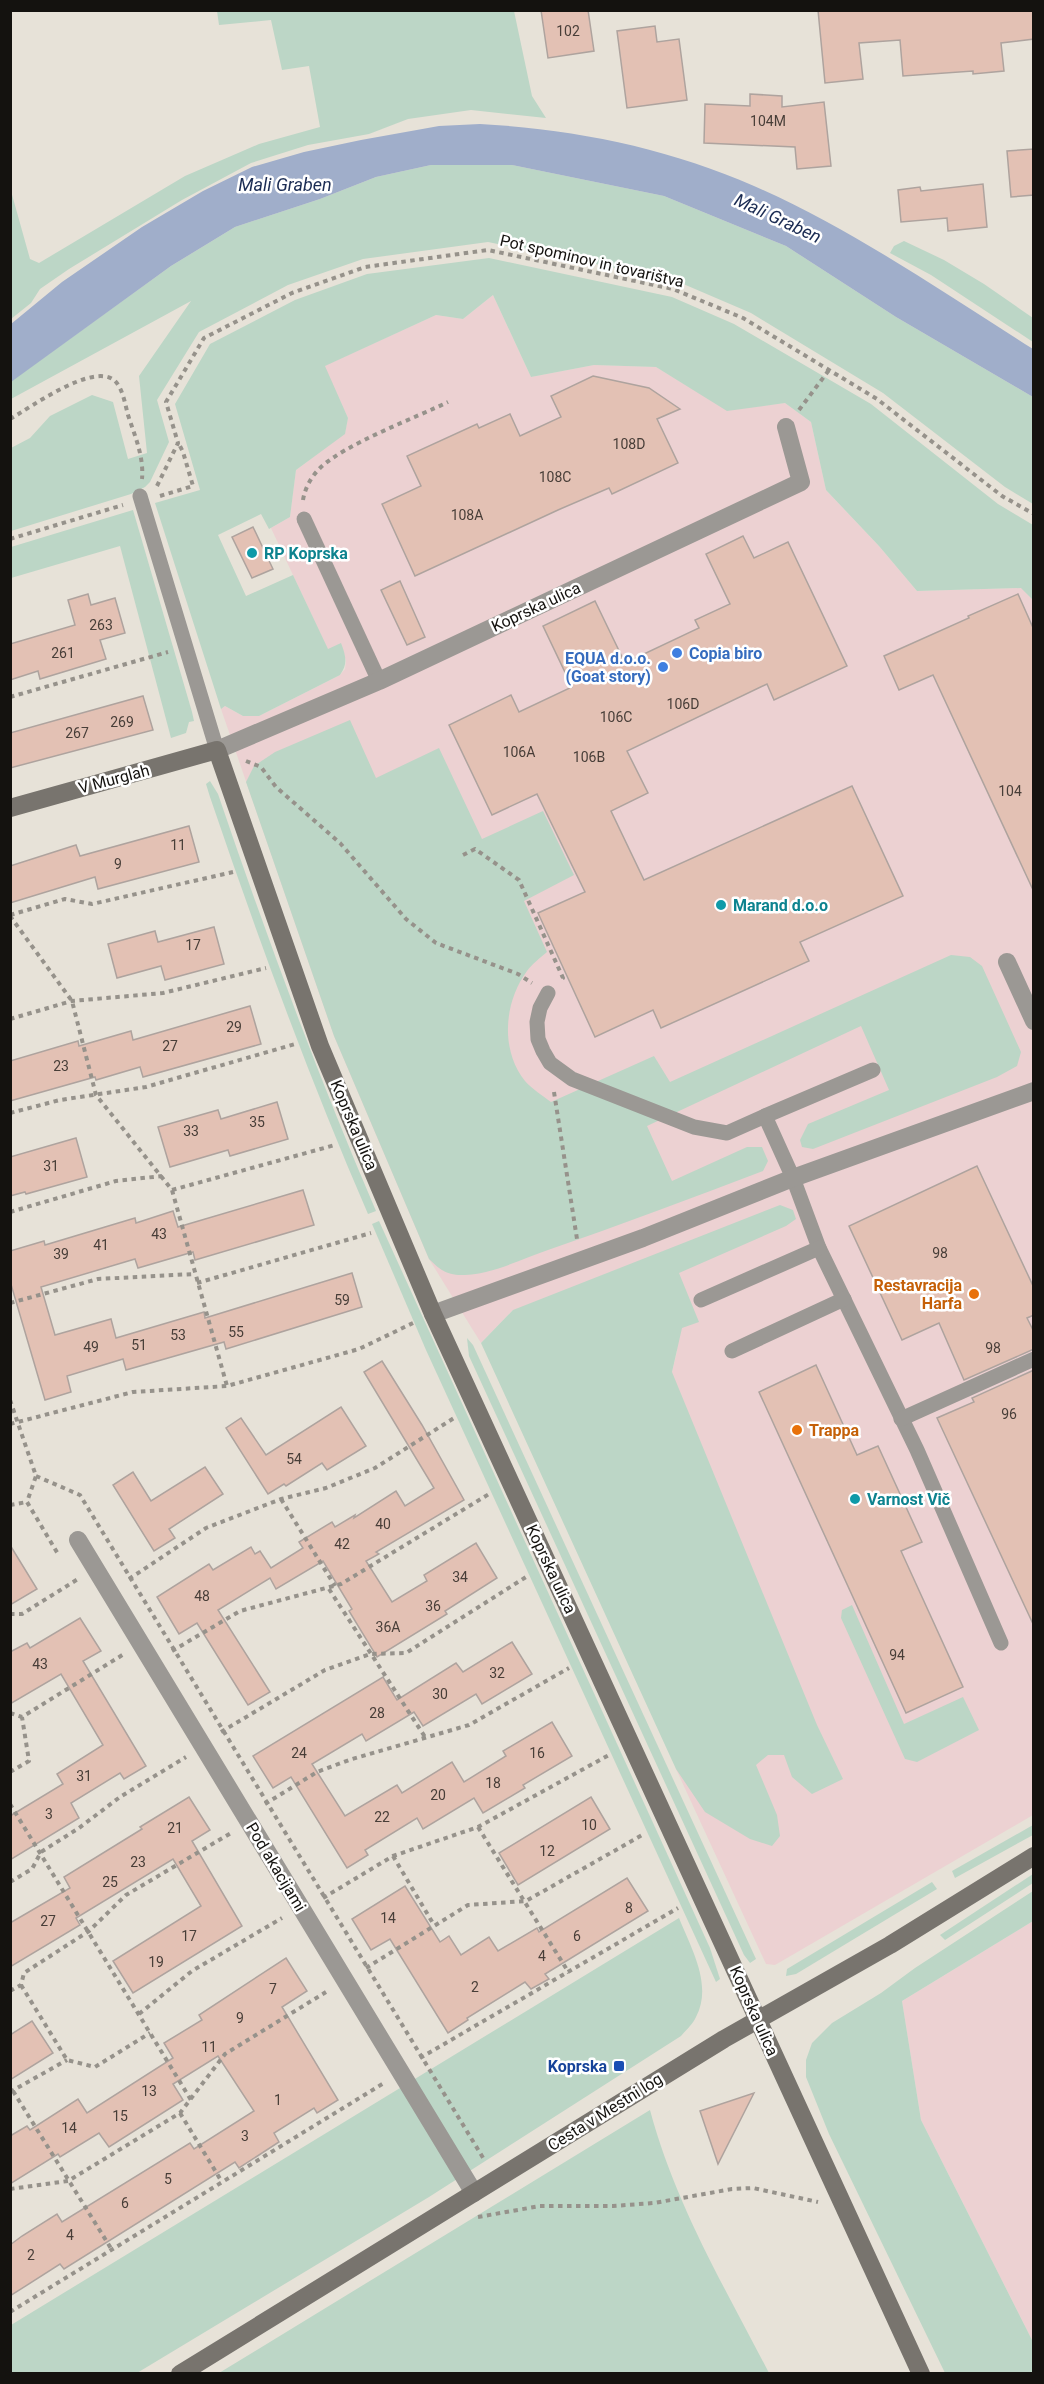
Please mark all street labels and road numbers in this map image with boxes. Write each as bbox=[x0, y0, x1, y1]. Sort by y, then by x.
street label: Pot spominov in tovarištva bbox=[498, 231, 686, 291]
street label: Koprska ulica bbox=[488, 578, 584, 636]
street label: V Murglah bbox=[76, 760, 152, 798]
street label: Koprska ulica bbox=[326, 1077, 382, 1173]
street label: Koprska ulica bbox=[522, 1521, 580, 1617]
street label: Pod akacijami bbox=[242, 1819, 310, 1915]
street label: Koprska ulica bbox=[726, 1963, 782, 2059]
street label: Cesta v Mestni log bbox=[544, 2069, 666, 2155]

